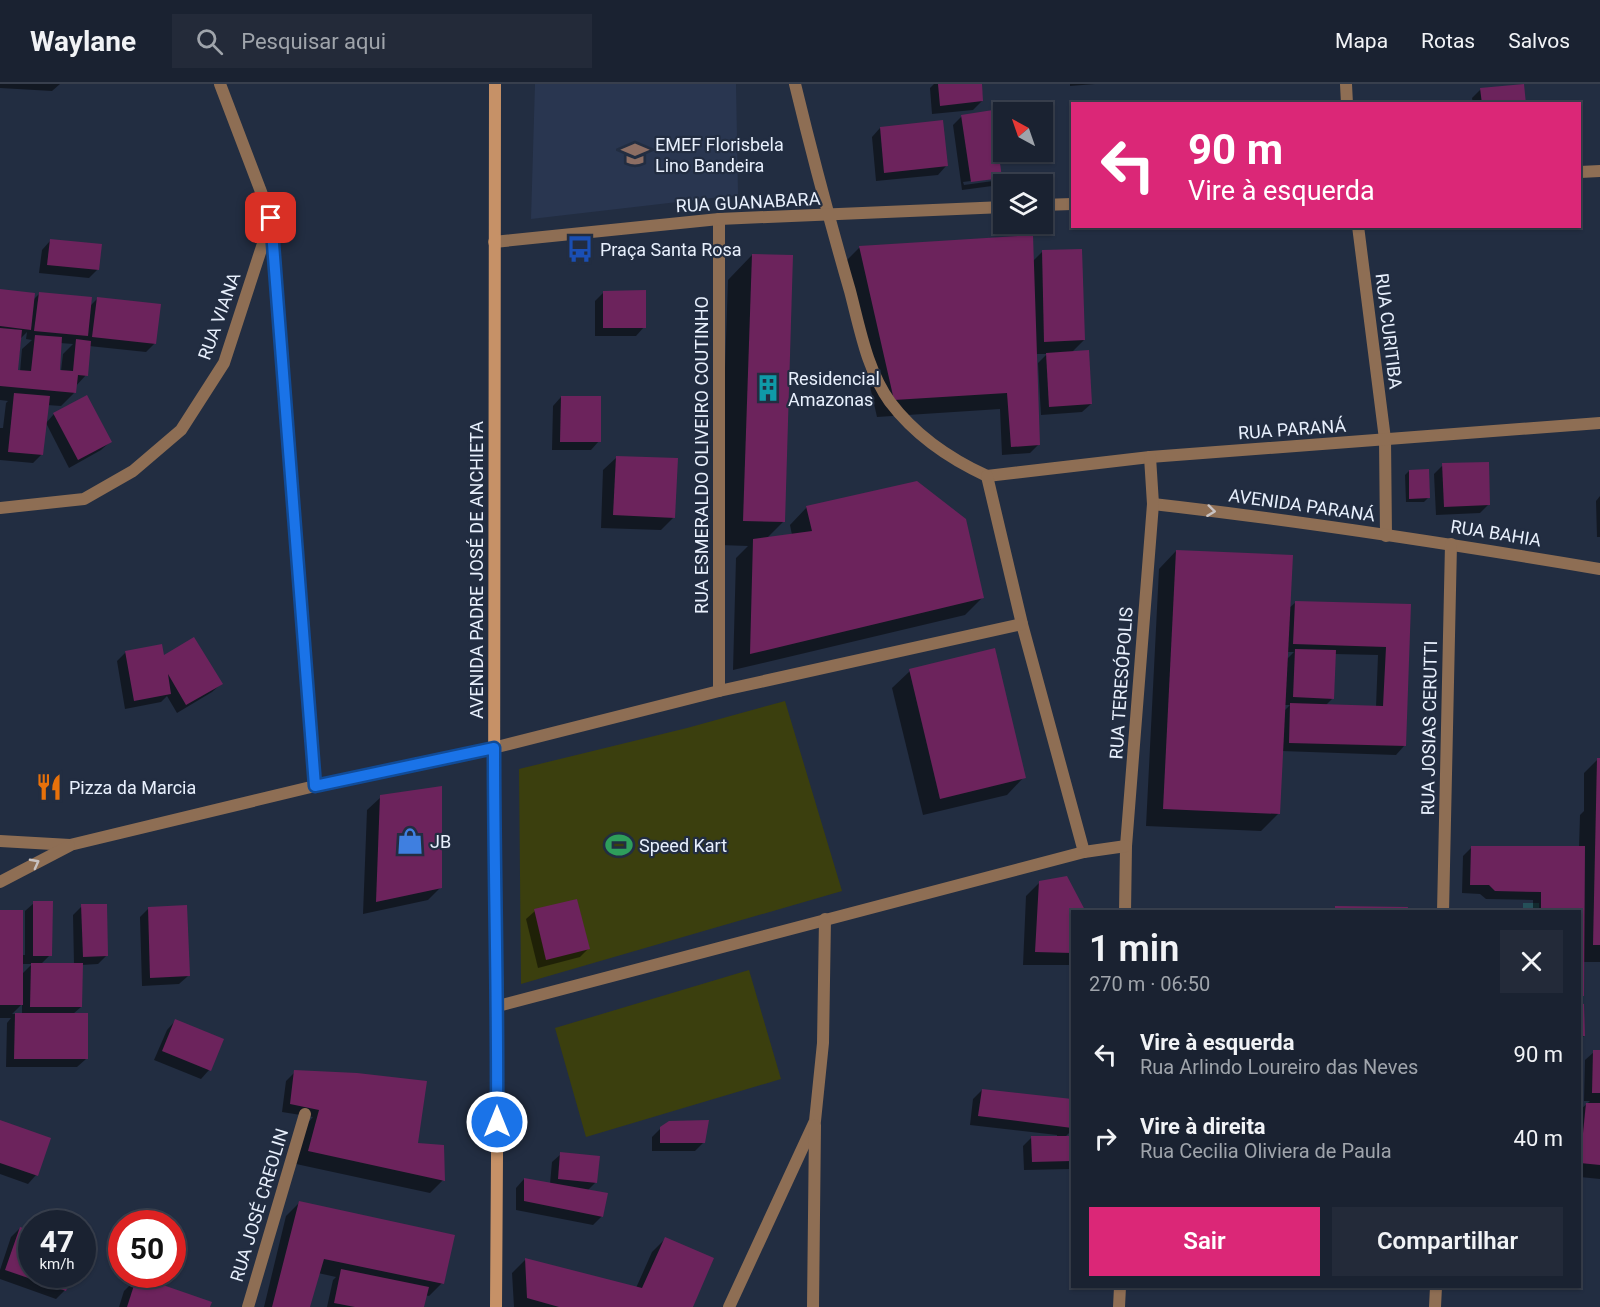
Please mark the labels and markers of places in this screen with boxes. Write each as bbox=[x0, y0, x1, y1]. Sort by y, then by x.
place label: EMEF Florisbela Lino Bandeira bbox=[655, 134, 784, 176]
school or university icon: EMEF Florisbela Lino Bandeira bbox=[620, 139, 650, 169]
pin bbox=[245, 192, 296, 243]
bus stop icon: Praça Santa Rosa bbox=[565, 234, 595, 264]
place label: Praça Santa Rosa bbox=[600, 239, 742, 260]
place label: Residencial Amazonas bbox=[788, 368, 880, 410]
building icon: Residencial Amazonas bbox=[753, 373, 783, 403]
restaurant icon: Pizza da Marcia bbox=[34, 772, 64, 802]
place label: Pizza da Marcia bbox=[69, 777, 196, 798]
shop icon: JB bbox=[395, 826, 425, 856]
sports icon: Speed Kart bbox=[604, 830, 634, 860]
place label: JB bbox=[430, 831, 451, 852]
place label: Speed Kart bbox=[639, 835, 727, 856]

